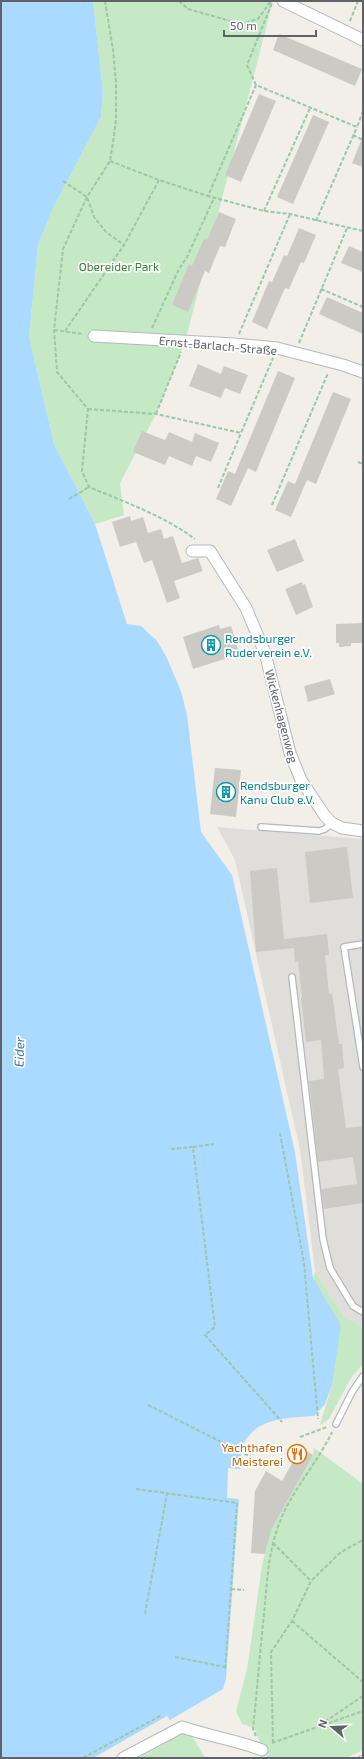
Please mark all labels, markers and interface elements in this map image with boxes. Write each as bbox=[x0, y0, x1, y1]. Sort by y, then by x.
scale bar bbox=[224, 12, 316, 38]
text: 50 m bbox=[230, 18, 257, 32]
park label: Obereider Park bbox=[79, 259, 159, 273]
street label: Ernst-Barlach-Straße bbox=[158, 333, 278, 357]
place label: Rendsburger Ruderverein e.V. bbox=[225, 631, 312, 659]
building icon: Rendsburger Ruderverein e.V. bbox=[200, 634, 222, 656]
street label: Wickenhagenweg bbox=[263, 668, 301, 765]
place label: Rendsburger Kanu Club e.V. bbox=[240, 778, 315, 806]
building icon: Rendsburger Kanu Club e.V. bbox=[215, 781, 237, 803]
water label: Eider bbox=[10, 1036, 28, 1067]
place label: Yachthafen Meisterei bbox=[221, 1440, 283, 1468]
restaurant icon: Yachthafen Meisterei bbox=[286, 1443, 308, 1465]
north arrow bbox=[312, 1707, 352, 1747]
text: N bbox=[315, 1718, 330, 1729]

